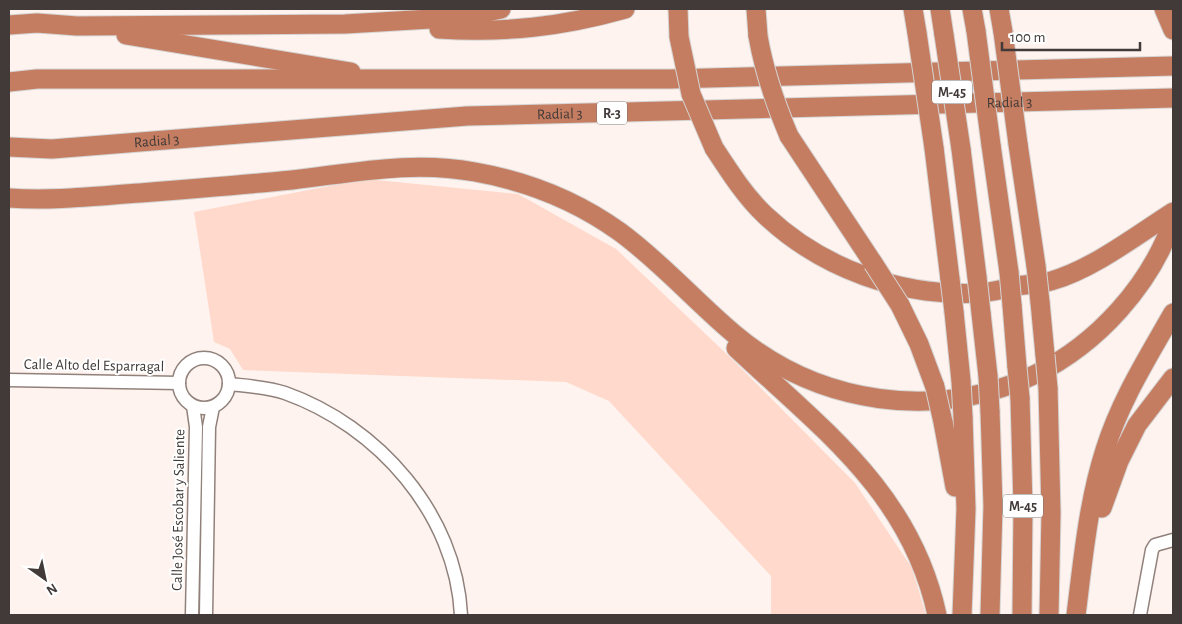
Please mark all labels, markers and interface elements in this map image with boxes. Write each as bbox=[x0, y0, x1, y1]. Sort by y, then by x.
scale bar bbox=[1002, 20, 1140, 52]
text: 100 m bbox=[1010, 30, 1045, 45]
road number: M-45 bbox=[932, 80, 972, 104]
street label: Radial 3 bbox=[986, 95, 1033, 111]
road number: R-3 bbox=[597, 102, 627, 125]
street label: Radial 3 bbox=[537, 106, 583, 122]
street label: Radial 3 bbox=[133, 132, 180, 150]
street label: Calle Alto del Esparragal bbox=[24, 357, 164, 374]
street label: Calle José Escobar y Saliente bbox=[170, 429, 187, 591]
road number: M-45 bbox=[1003, 494, 1043, 518]
north arrow bbox=[20, 554, 70, 604]
text: N bbox=[44, 581, 59, 598]

